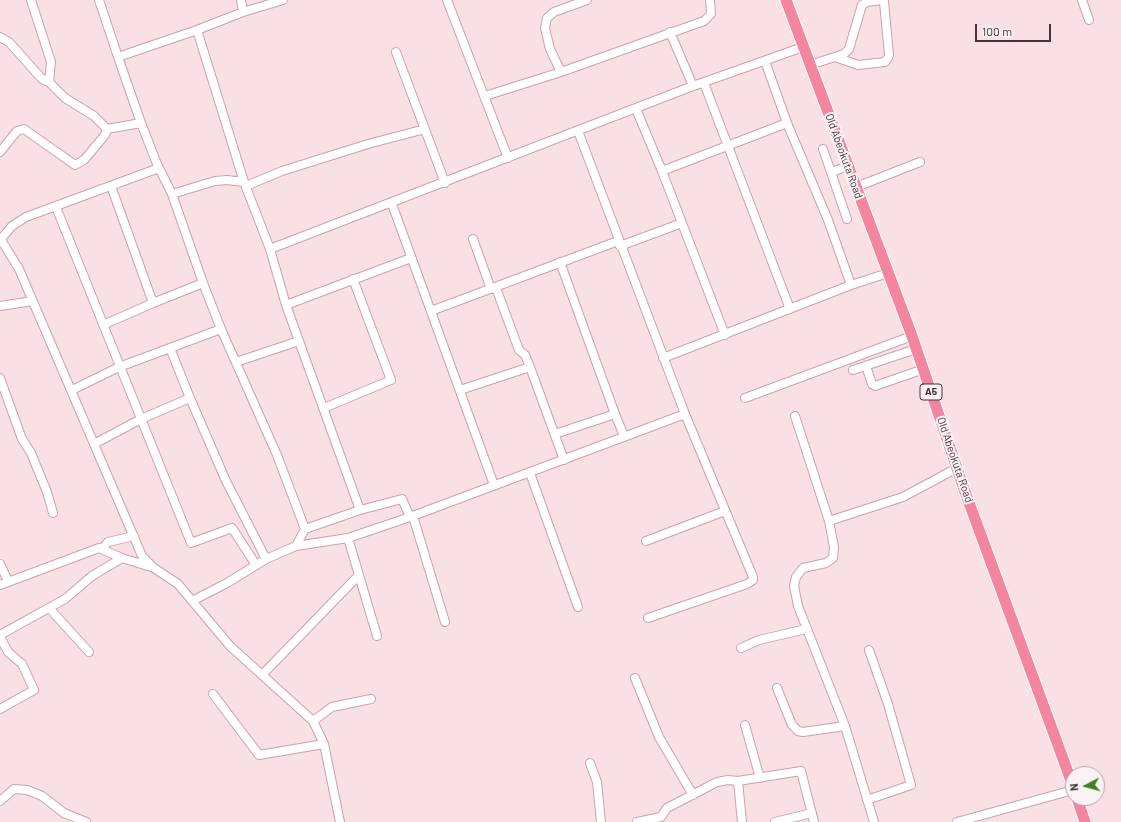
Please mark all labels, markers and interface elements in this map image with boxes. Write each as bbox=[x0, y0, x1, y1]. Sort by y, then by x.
scale bar bbox=[977, 16, 1053, 42]
text: 100 m bbox=[982, 24, 1012, 38]
street label: Old Abeokuta Road bbox=[822, 112, 866, 200]
road number: A5 bbox=[920, 384, 942, 400]
street label: Old Abeokuta Road bbox=[934, 415, 976, 505]
north arrow bbox=[1065, 766, 1105, 806]
text: N bbox=[1067, 783, 1080, 792]

